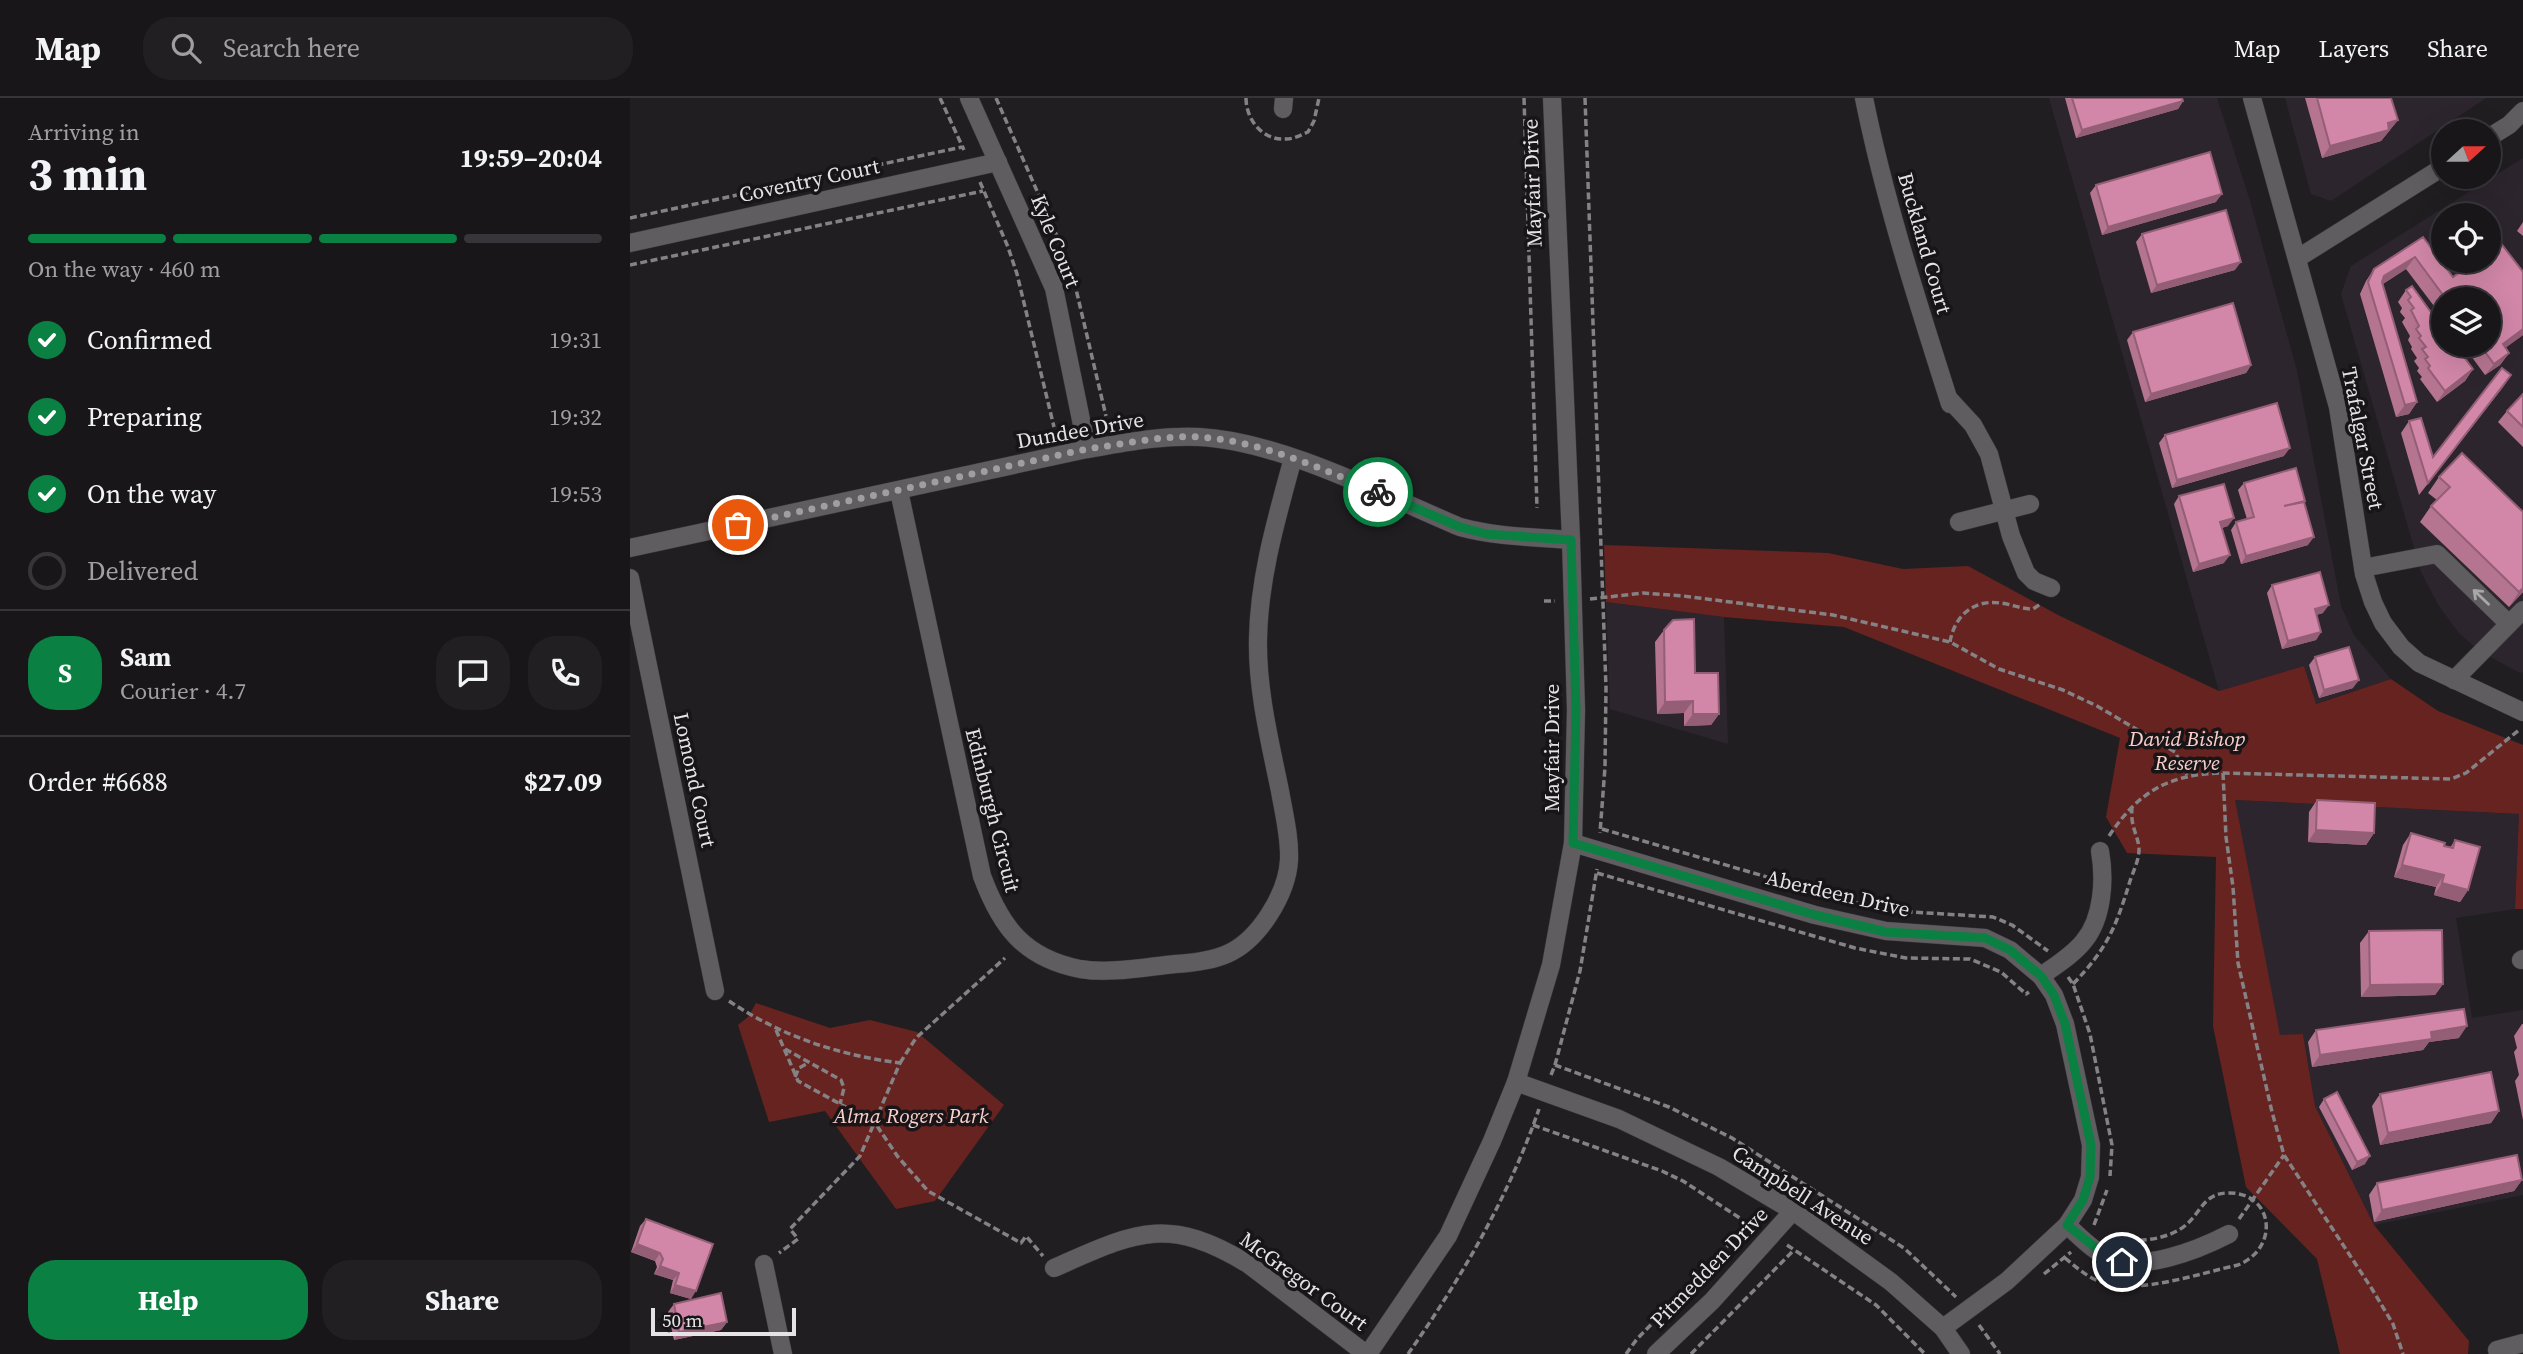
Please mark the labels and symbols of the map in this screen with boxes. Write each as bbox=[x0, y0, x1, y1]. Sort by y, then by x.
street label: Mayfair Drive bbox=[1515, 118, 1549, 248]
north arrow bbox=[2431, 119, 2501, 189]
street label: Coventry Court bbox=[736, 151, 882, 209]
street label: Buckland Court bbox=[1891, 169, 1959, 317]
street label: Kyle Court bbox=[1024, 190, 1088, 292]
street label: Trafalgar Street bbox=[2335, 364, 2391, 512]
street label: Dundee Drive bbox=[1014, 405, 1146, 455]
courier bbox=[1343, 457, 1413, 527]
pin bbox=[708, 495, 768, 555]
one-way arrow bbox=[2473, 588, 2490, 605]
street label: Mayfair Drive bbox=[1537, 684, 1566, 812]
street label: Lomond Court bbox=[667, 710, 723, 850]
park label: David Bishop Reserve bbox=[2128, 724, 2246, 777]
street label: Edinburgh Circuit bbox=[959, 725, 1027, 895]
street label: Aberdeen Drive bbox=[1763, 862, 1913, 924]
park label: Alma Rogers Park bbox=[832, 1101, 989, 1130]
street label: Campbell Avenue bbox=[1727, 1138, 1879, 1252]
street label: Pitmedden Drive bbox=[1644, 1200, 1774, 1334]
street label: McGregor Court bbox=[1234, 1225, 1374, 1337]
pin bbox=[2092, 1232, 2152, 1292]
scale bar bbox=[651, 1305, 796, 1337]

